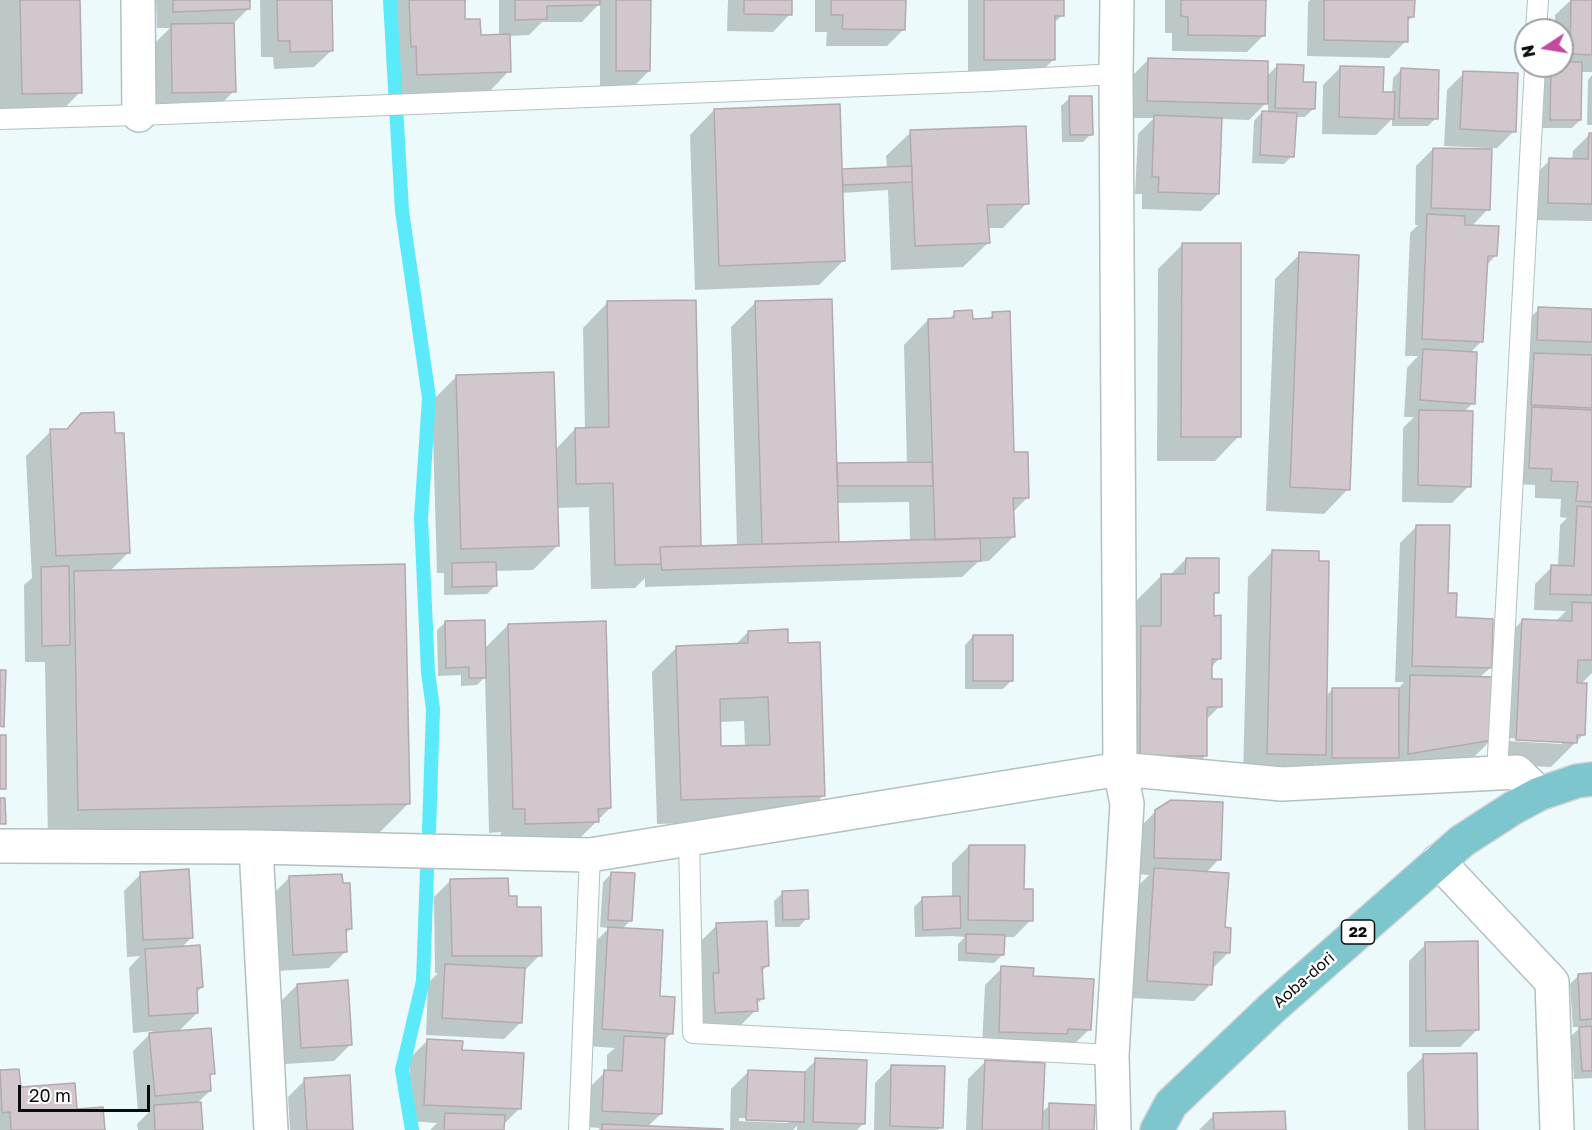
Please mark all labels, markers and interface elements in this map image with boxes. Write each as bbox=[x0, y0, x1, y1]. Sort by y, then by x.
north arrow bbox=[1514, 18, 1574, 78]
text: N bbox=[1517, 43, 1539, 59]
road number: 22 bbox=[1342, 920, 1374, 944]
street label: Aoba-dori bbox=[1269, 948, 1339, 1012]
scale bar bbox=[21, 1073, 153, 1111]
text: 20 m bbox=[29, 1084, 71, 1106]

